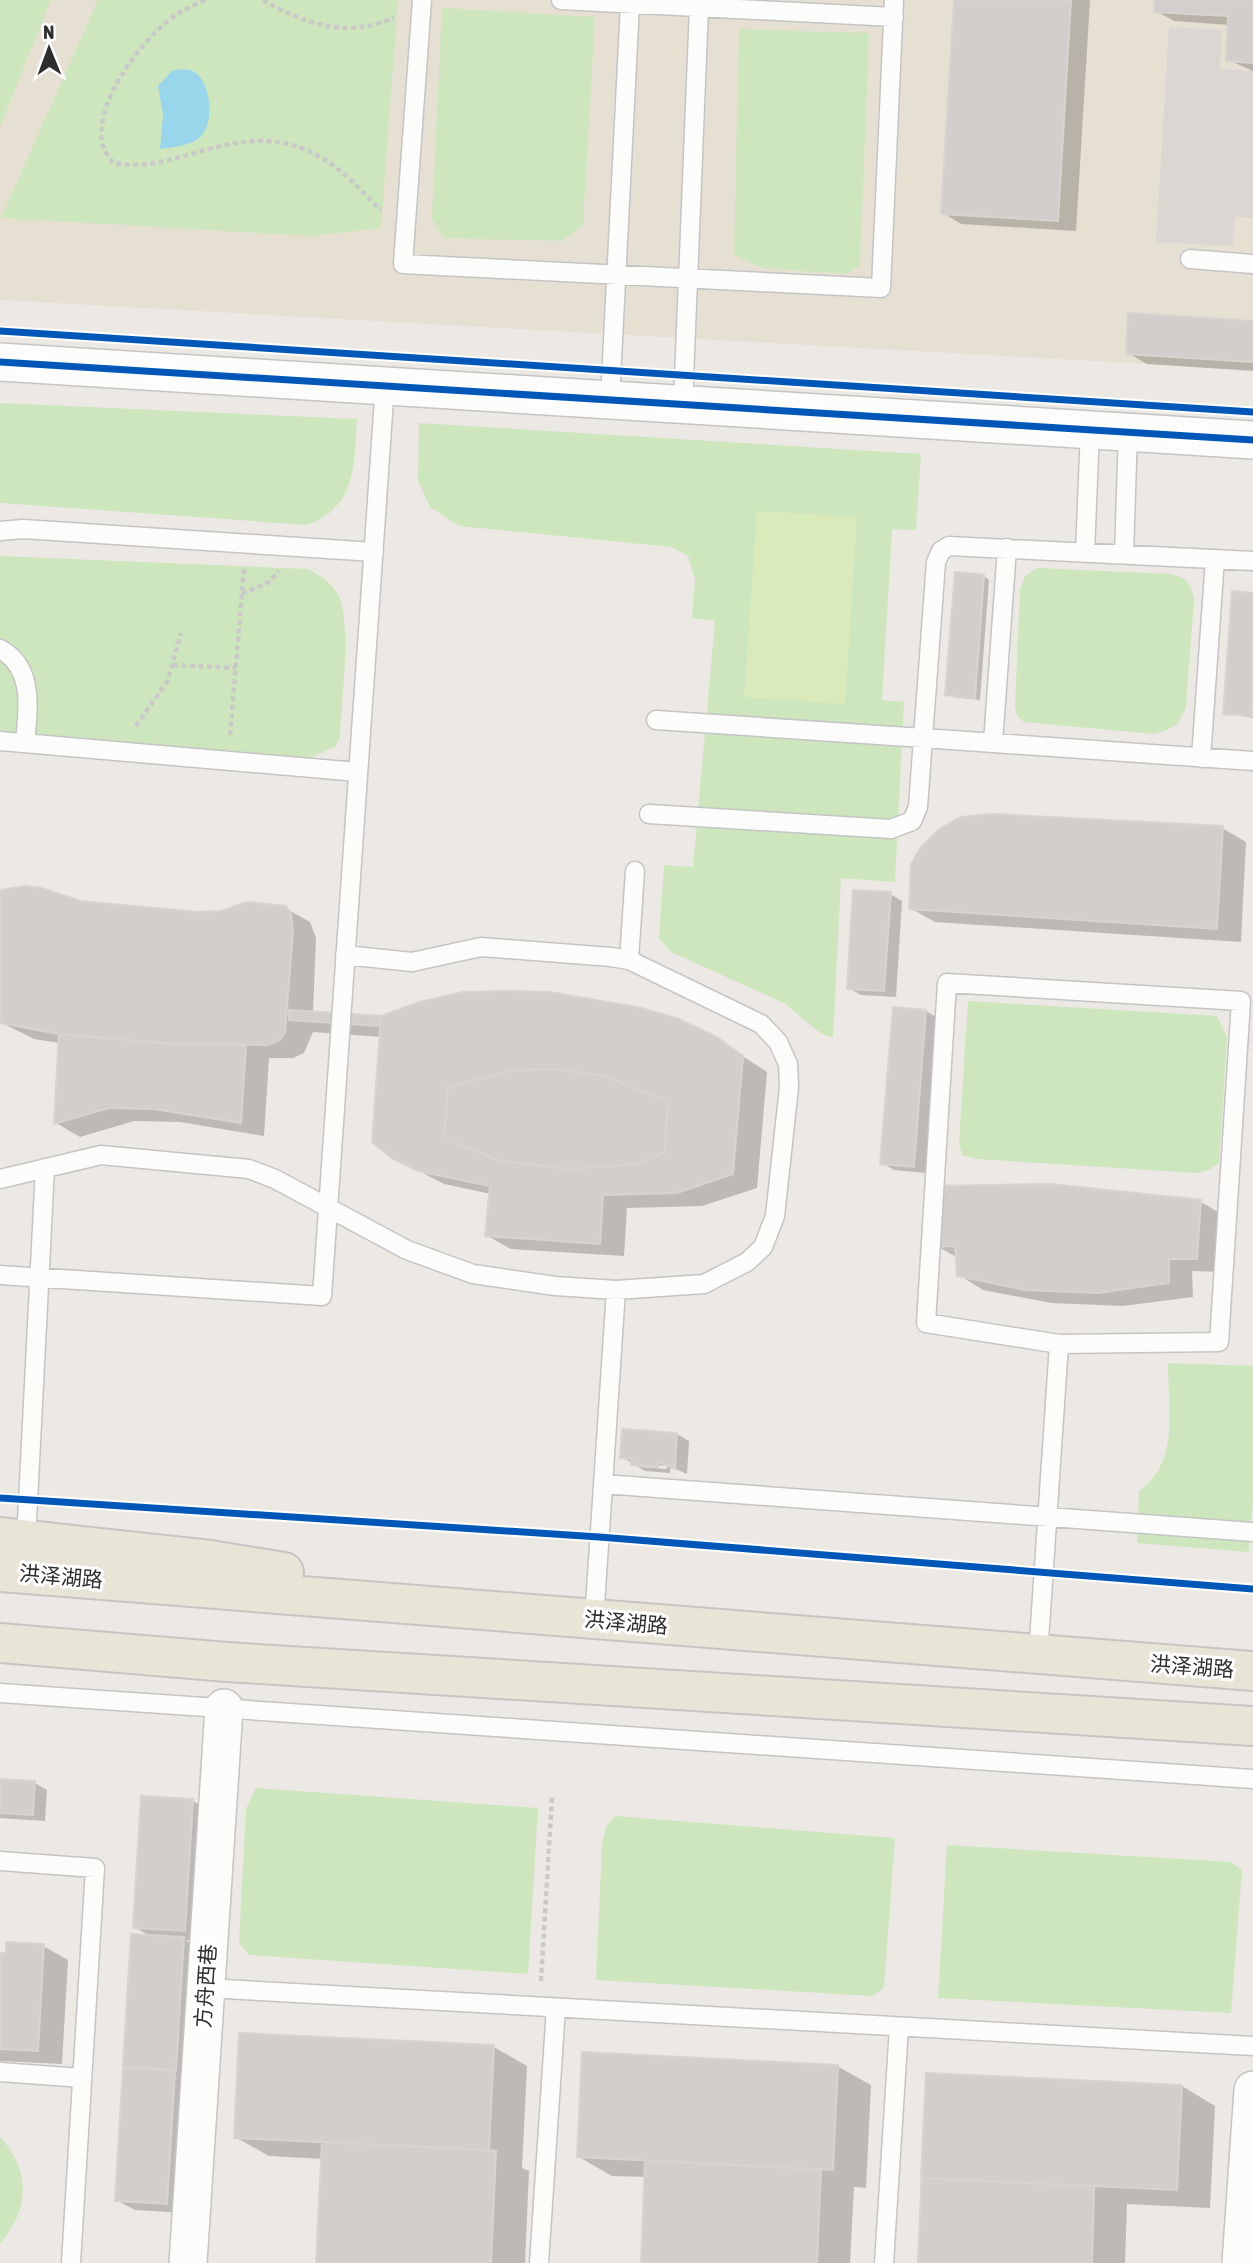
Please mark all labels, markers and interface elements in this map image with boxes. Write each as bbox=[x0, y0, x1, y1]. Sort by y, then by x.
north arrow bbox=[14, 14, 84, 84]
text: N bbox=[43, 21, 55, 43]
street label: 洪泽湖路 bbox=[18, 1560, 104, 1592]
street label: 洪泽湖路 bbox=[583, 1606, 669, 1638]
street label: 洪泽湖路 bbox=[1149, 1651, 1235, 1681]
street label: 方舟西巷 bbox=[190, 1943, 220, 2029]

